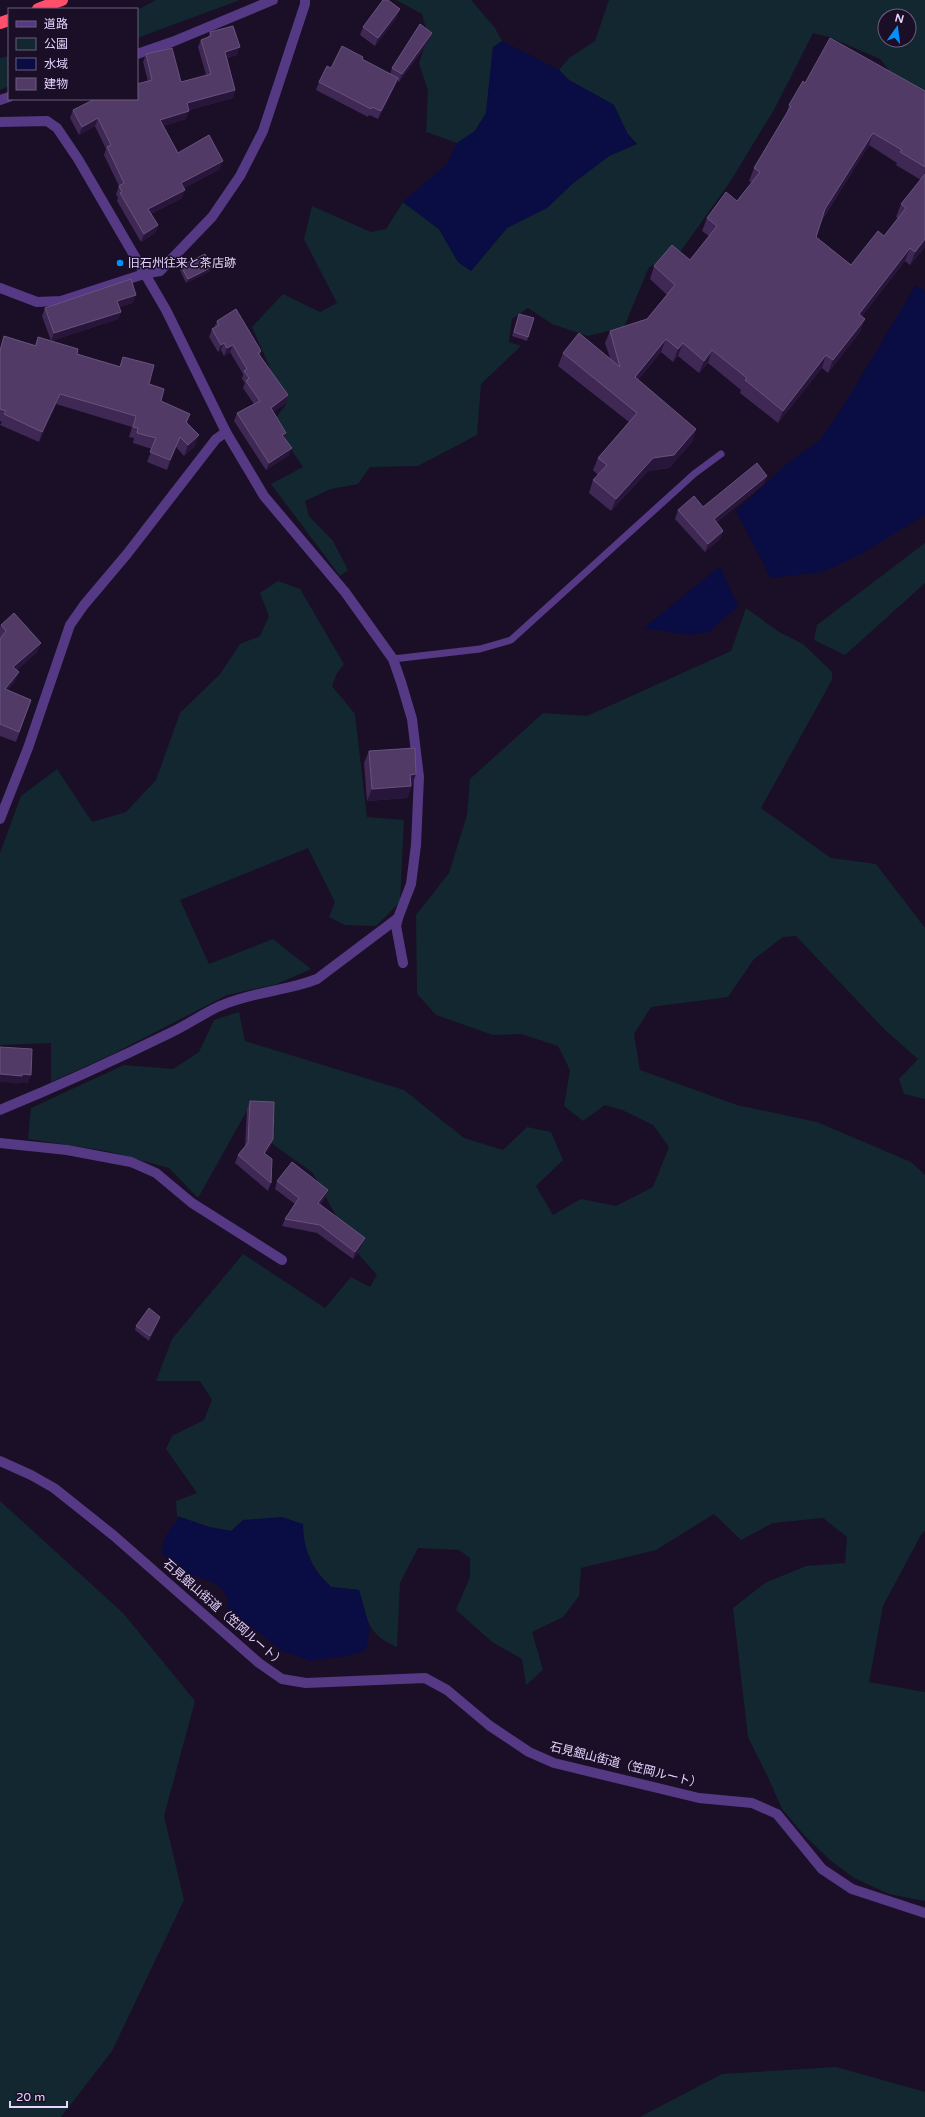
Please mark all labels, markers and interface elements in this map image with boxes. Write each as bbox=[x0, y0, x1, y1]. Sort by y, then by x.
legend bbox=[8, 8, 138, 100]
north arrow bbox=[877, 8, 917, 48]
text: N bbox=[893, 11, 905, 26]
text: 道路 bbox=[44, 17, 68, 31]
text: 公園 bbox=[44, 37, 68, 51]
text: 水域 bbox=[44, 57, 68, 71]
text: 建物 bbox=[44, 77, 68, 91]
place label: 旧石州往来と茶店跡 bbox=[128, 256, 236, 270]
marker: 旧石州往来と茶店跡 bbox=[115, 258, 125, 268]
street label: 石見銀山街道（笠岡ルート） bbox=[161, 1557, 287, 1669]
street label: 石見銀山街道（笠岡ルート） bbox=[549, 1739, 703, 1791]
scale bar bbox=[10, 2083, 67, 2109]
text: 20 m bbox=[16, 2090, 45, 2104]

